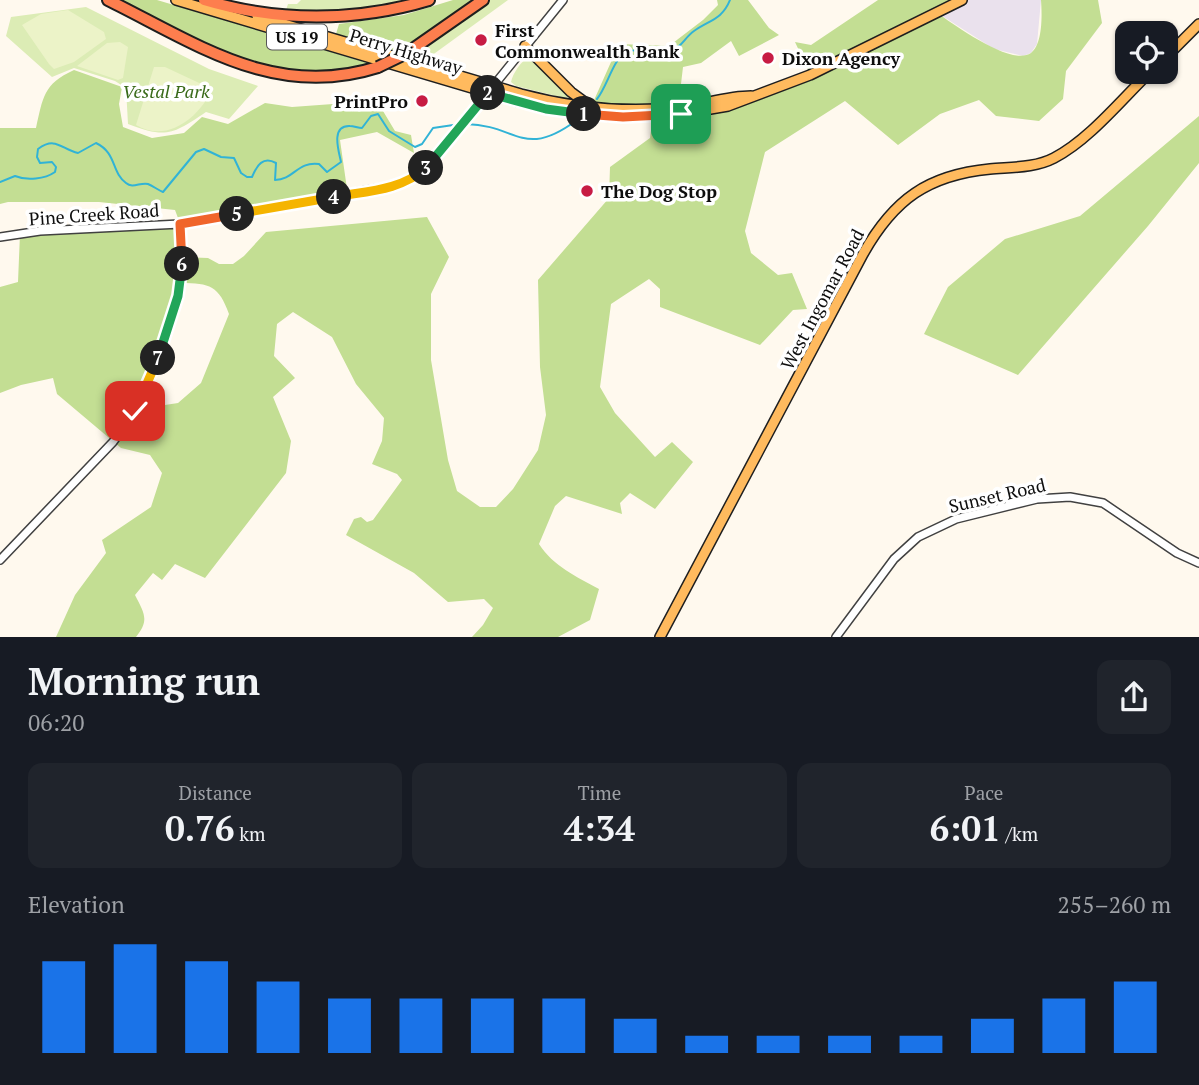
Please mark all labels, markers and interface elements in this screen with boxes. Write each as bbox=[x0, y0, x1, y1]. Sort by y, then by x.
place label: First Commonwealth Bank bbox=[495, 18, 680, 63]
map controls bbox=[1115, 21, 1178, 84]
button: locate bbox=[1115, 21, 1178, 84]
street label: Perry Highway bbox=[347, 22, 466, 80]
road number: US 19 bbox=[267, 24, 327, 50]
marker: First Commonwealth Bank bbox=[473, 32, 489, 48]
place label: Dixon Agency bbox=[782, 46, 901, 70]
marker: Dixon Agency bbox=[760, 50, 776, 66]
pin: 2 bbox=[470, 76, 505, 110]
park label: Vestal Park bbox=[122, 79, 210, 103]
text: 2 bbox=[482, 80, 493, 105]
pin bbox=[651, 84, 711, 144]
place label: PrintPro bbox=[334, 89, 408, 113]
marker: PrintPro bbox=[414, 93, 430, 109]
icon: arrive bbox=[662, 95, 700, 133]
pin: 1 bbox=[566, 96, 602, 132]
text: 1 bbox=[578, 101, 589, 126]
pin: 3 bbox=[408, 150, 444, 186]
text: 3 bbox=[420, 155, 431, 180]
place label: The Dog Stop bbox=[601, 179, 717, 203]
pin: 4 bbox=[316, 180, 352, 214]
marker: The Dog Stop bbox=[579, 183, 595, 199]
text: 4 bbox=[328, 184, 339, 209]
pin: 5 bbox=[219, 196, 254, 232]
street label: Pine Creek Road bbox=[28, 197, 160, 231]
text: 5 bbox=[231, 201, 242, 226]
street label: West Ingomar Road bbox=[775, 224, 869, 374]
pin: 6 bbox=[164, 246, 200, 282]
text: 6 bbox=[176, 251, 187, 276]
pin: 7 bbox=[140, 340, 176, 376]
text: 7 bbox=[152, 345, 163, 370]
pin bbox=[105, 381, 165, 441]
icon: check bbox=[116, 392, 154, 430]
street label: Sunset Road bbox=[946, 472, 1048, 518]
text: Morning run bbox=[28, 656, 260, 706]
button: share bbox=[1097, 660, 1171, 734]
text: 06:20 bbox=[28, 707, 85, 738]
text: Distance bbox=[178, 780, 252, 805]
text: Time bbox=[578, 780, 621, 805]
text: Pace bbox=[964, 780, 1003, 805]
text: 0.76 bbox=[165, 805, 235, 851]
text: 4:34 bbox=[564, 805, 635, 851]
text: 6:01 bbox=[929, 805, 1001, 851]
text: km bbox=[235, 821, 265, 846]
text: /km bbox=[1001, 821, 1038, 846]
text: Elevation bbox=[28, 889, 125, 920]
text: 255–260 m bbox=[1058, 889, 1171, 920]

